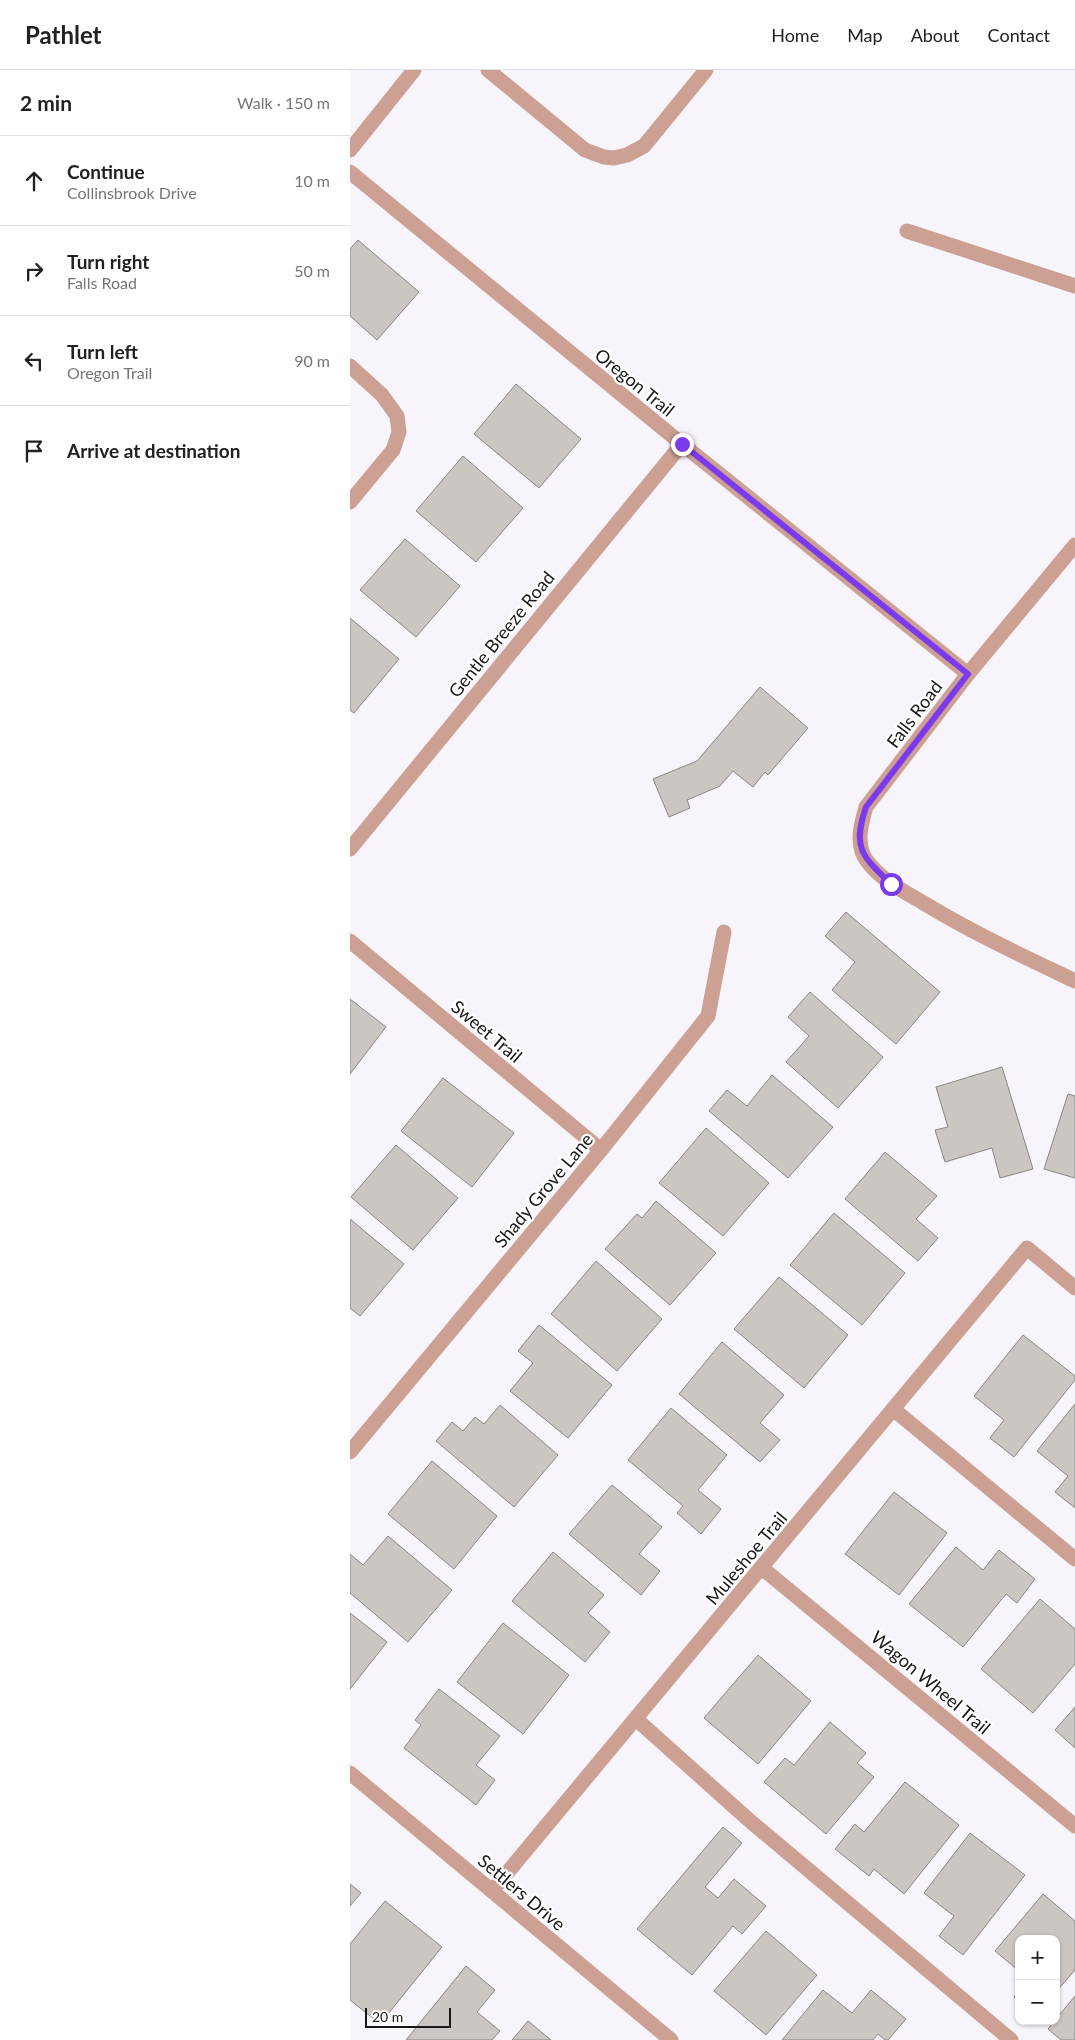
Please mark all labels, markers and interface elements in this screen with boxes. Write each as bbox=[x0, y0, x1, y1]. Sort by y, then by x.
text: Pathlet bbox=[25, 20, 102, 49]
text: Home bbox=[771, 24, 819, 46]
text: Map bbox=[847, 24, 883, 46]
text: About bbox=[911, 24, 960, 46]
text: Contact bbox=[988, 24, 1050, 46]
text: 2 min bbox=[20, 90, 72, 115]
text: Walk · 150 m bbox=[237, 93, 330, 112]
text: Continue bbox=[67, 160, 145, 183]
icon: ahead bbox=[20, 167, 48, 195]
text: 10 m bbox=[294, 171, 330, 190]
text: Collinsbrook Drive bbox=[67, 183, 197, 202]
text: Turn right bbox=[67, 250, 149, 273]
icon: right bbox=[20, 257, 48, 285]
text: 50 m bbox=[294, 261, 330, 280]
text: Falls Road bbox=[67, 273, 137, 292]
text: Turn left bbox=[67, 340, 138, 363]
street label: Oregon Trail bbox=[591, 343, 679, 421]
icon: left bbox=[20, 347, 48, 375]
text: 90 m bbox=[294, 351, 330, 370]
text: Oregon Trail bbox=[67, 363, 152, 382]
route end bbox=[671, 433, 694, 456]
icon: arrive bbox=[20, 437, 48, 465]
text: Arrive at destination bbox=[67, 439, 240, 462]
street label: Gentle Breeze Road bbox=[443, 566, 559, 702]
street label: Falls Road bbox=[882, 676, 946, 752]
route start bbox=[880, 873, 903, 896]
street label: Sweet Trail bbox=[447, 995, 527, 1067]
street label: Shady Grove Lane bbox=[489, 1128, 597, 1252]
street label: Muleshoe Trail bbox=[701, 1507, 791, 1609]
street label: Wagon Wheel Trail bbox=[867, 1626, 995, 1738]
street label: Settlers Drive bbox=[474, 1849, 570, 1935]
map controls bbox=[1015, 1935, 1060, 2025]
button: + bbox=[1015, 1935, 1060, 1980]
button: − bbox=[1015, 1980, 1060, 2025]
scale bar bbox=[365, 2005, 451, 2028]
text: 20 m bbox=[372, 2008, 403, 2025]

